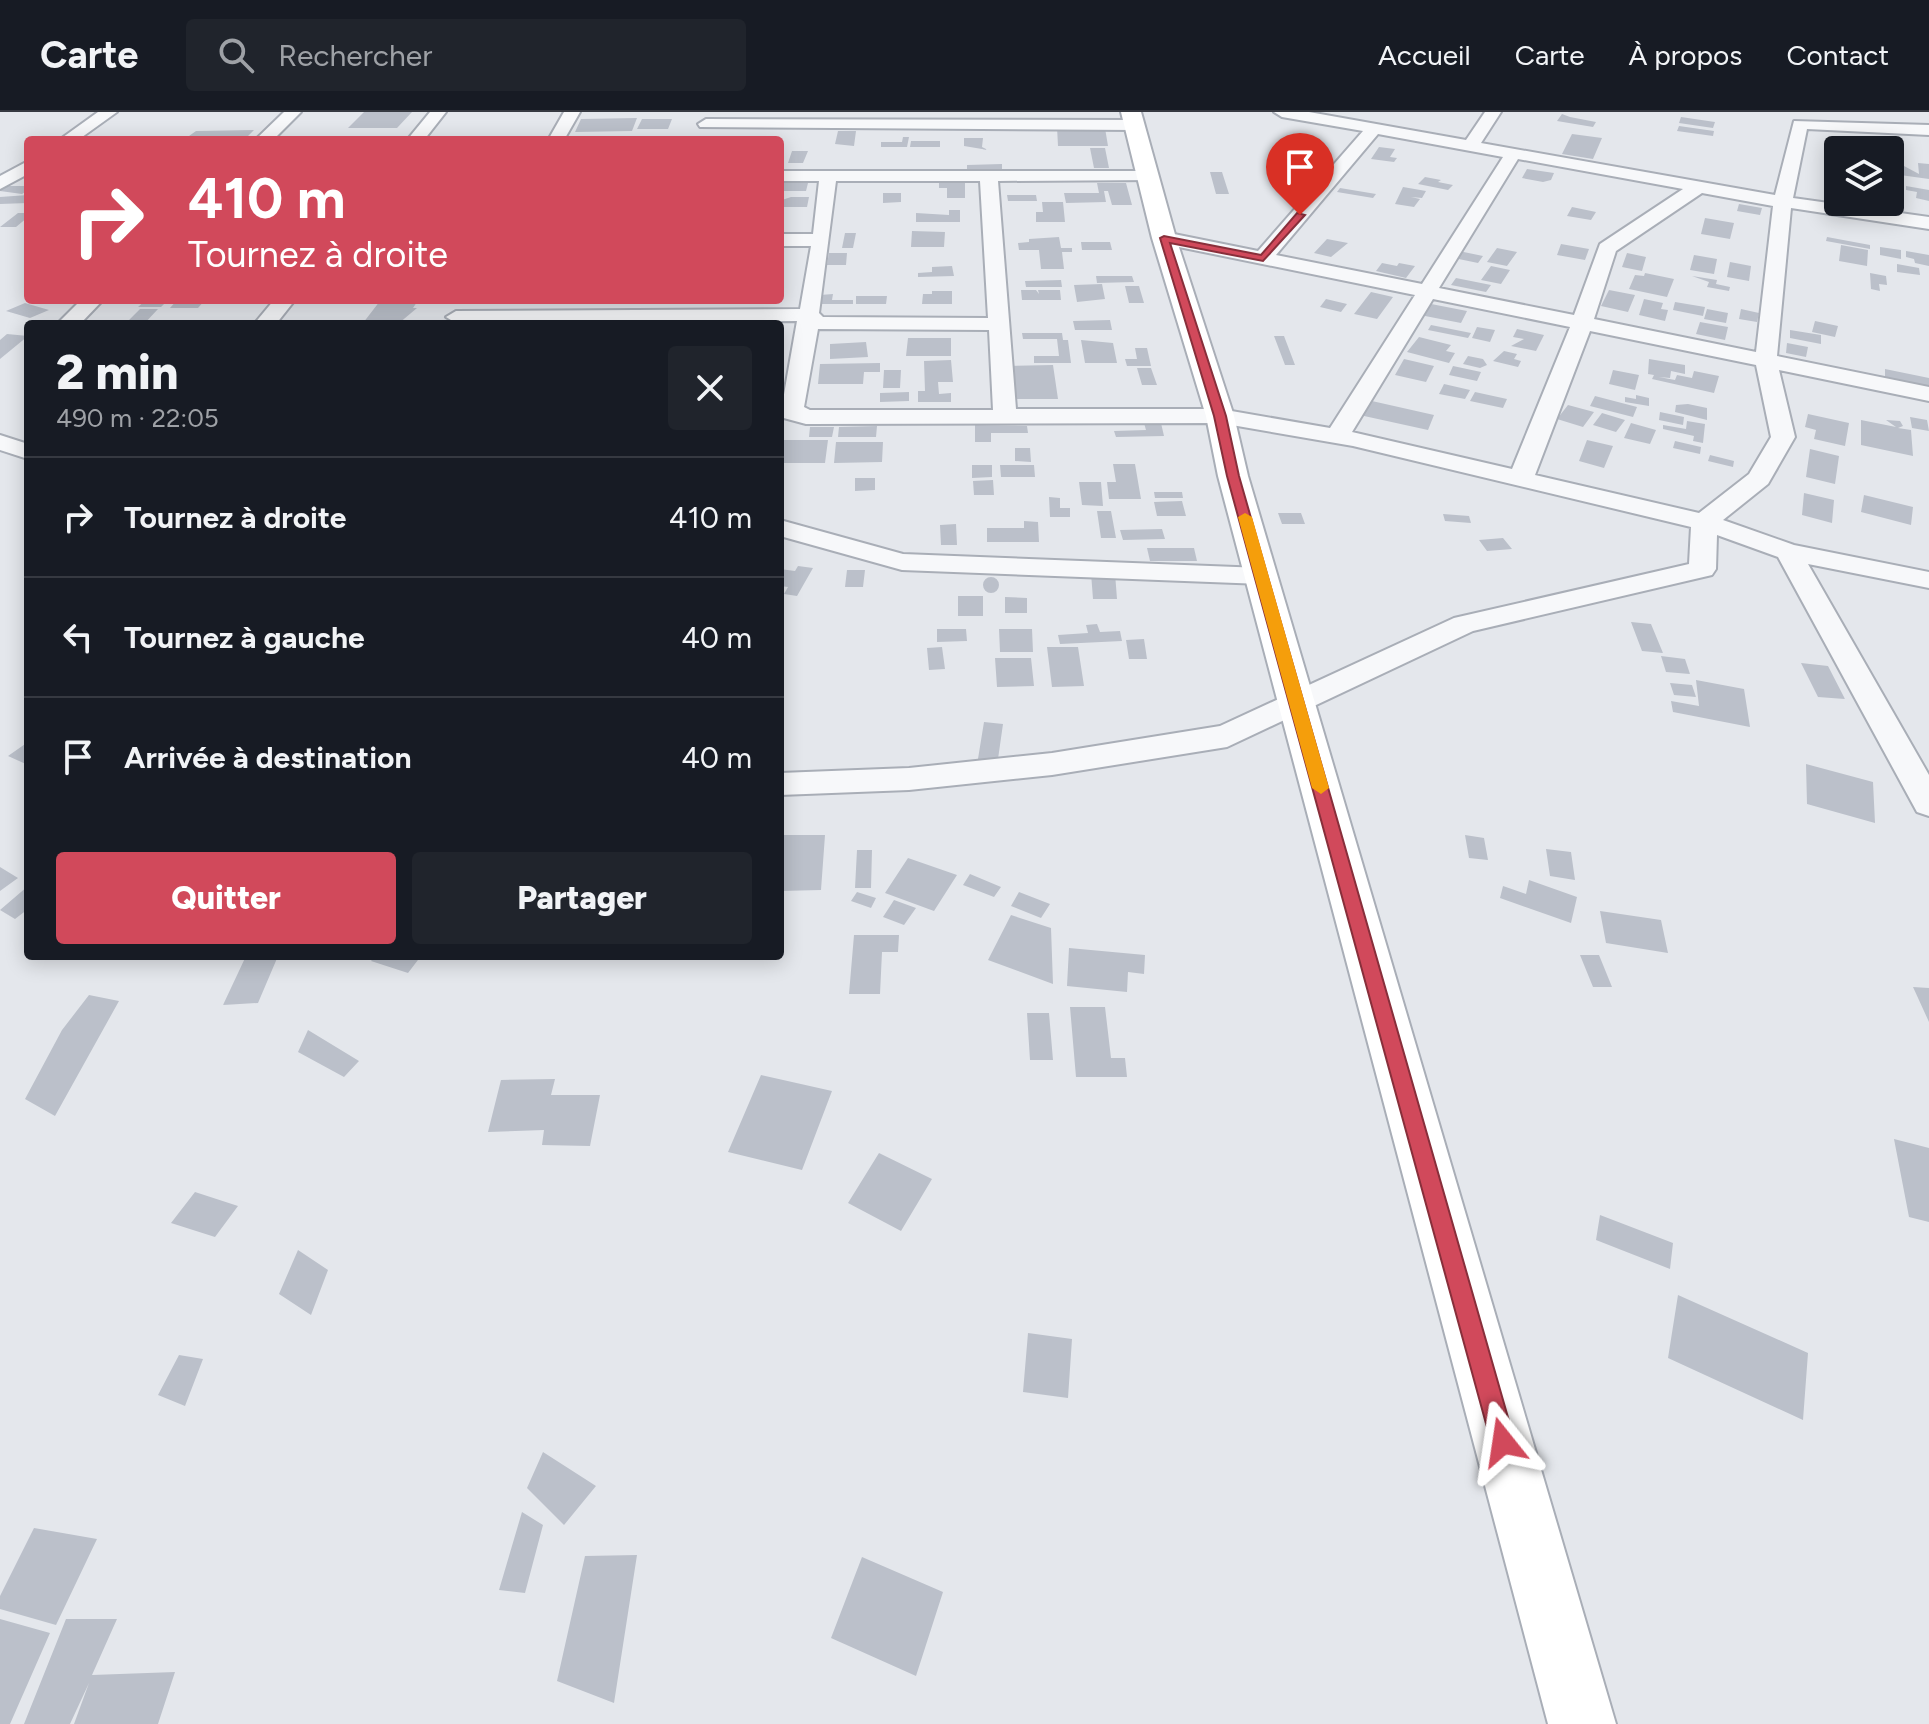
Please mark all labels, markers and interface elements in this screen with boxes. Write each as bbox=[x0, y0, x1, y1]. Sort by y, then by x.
search box bbox=[186, 19, 746, 91]
text: Carte bbox=[40, 32, 138, 78]
icon: search bbox=[214, 33, 258, 77]
text: Rechercher bbox=[278, 37, 432, 74]
text: Accueil bbox=[1378, 38, 1471, 72]
text: Carte bbox=[1515, 38, 1584, 72]
text: À propos bbox=[1628, 38, 1742, 72]
text: Contact bbox=[1786, 38, 1889, 72]
pin bbox=[1266, 133, 1334, 215]
map controls bbox=[1824, 136, 1904, 216]
button: layers bbox=[1824, 136, 1904, 216]
icon: arrive bbox=[1278, 145, 1322, 189]
text: 410 m bbox=[188, 165, 346, 232]
icon: right bbox=[56, 168, 160, 272]
text: Tournez à droite bbox=[188, 233, 448, 276]
text: 2 min bbox=[56, 343, 179, 401]
button: close bbox=[668, 346, 752, 430]
text: 490 m · 22:05 bbox=[56, 402, 219, 434]
icon: right bbox=[56, 495, 100, 539]
text: Tournez à droite bbox=[124, 499, 346, 536]
text: 410 m bbox=[669, 499, 752, 536]
icon: left bbox=[56, 615, 100, 659]
text: Tournez à gauche bbox=[124, 619, 365, 656]
text: 40 m bbox=[681, 619, 752, 656]
icon: arrive bbox=[56, 735, 100, 779]
text: Arrivée à destination bbox=[124, 739, 411, 776]
text: 40 m bbox=[681, 739, 752, 776]
button: Quitter bbox=[56, 852, 396, 944]
button: Partager bbox=[412, 852, 752, 944]
position arrow bbox=[1461, 1400, 1545, 1484]

